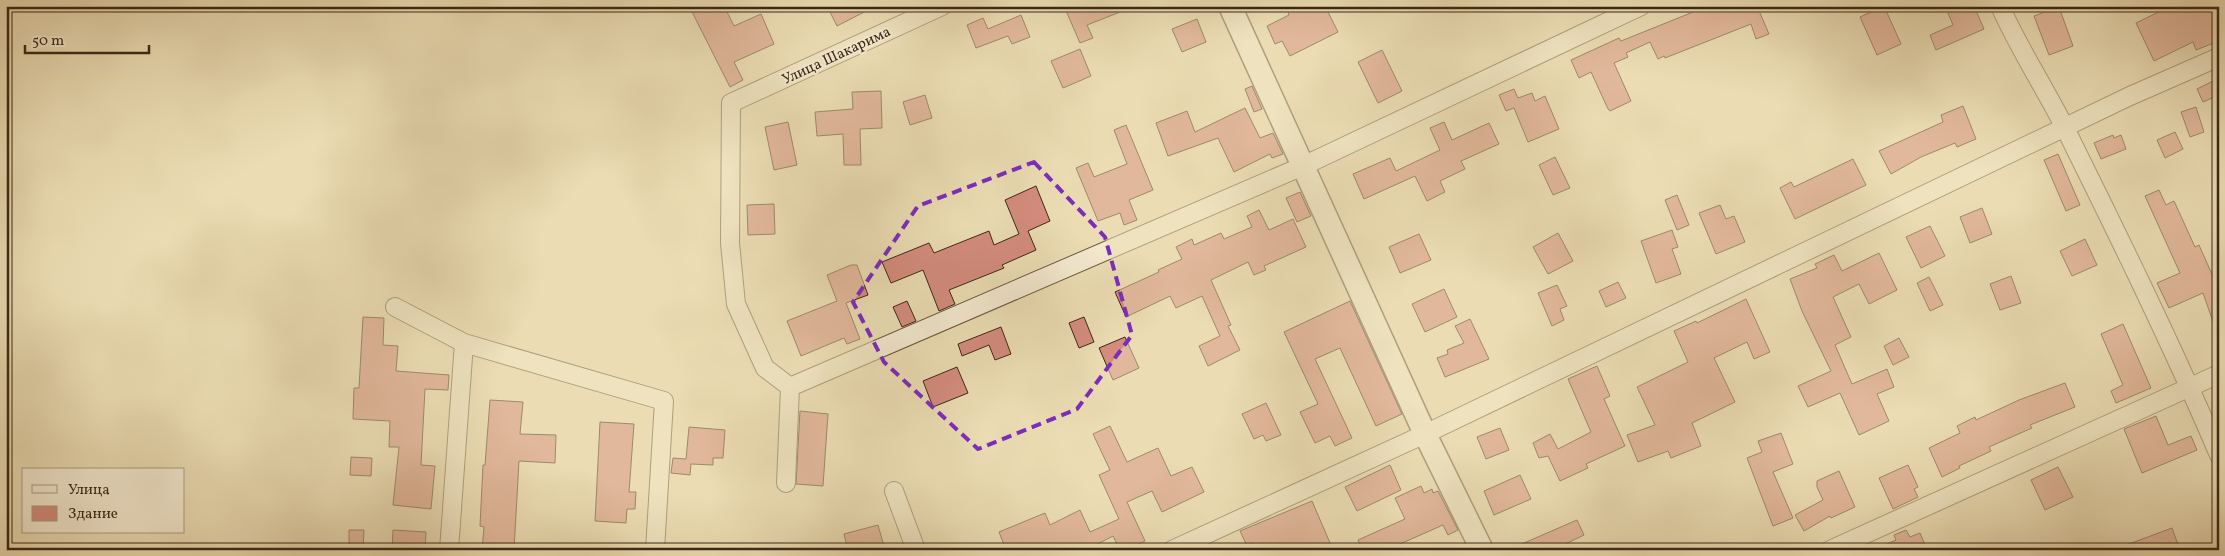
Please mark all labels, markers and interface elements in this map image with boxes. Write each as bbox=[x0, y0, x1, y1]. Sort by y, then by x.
scale bar bbox=[25, 22, 149, 54]
street label: Улица Шакарима bbox=[779, 22, 894, 91]
text: 50 m bbox=[32, 31, 64, 52]
legend bbox=[22, 468, 185, 534]
text: Улица bbox=[68, 480, 110, 501]
text: Здание bbox=[68, 504, 118, 525]

